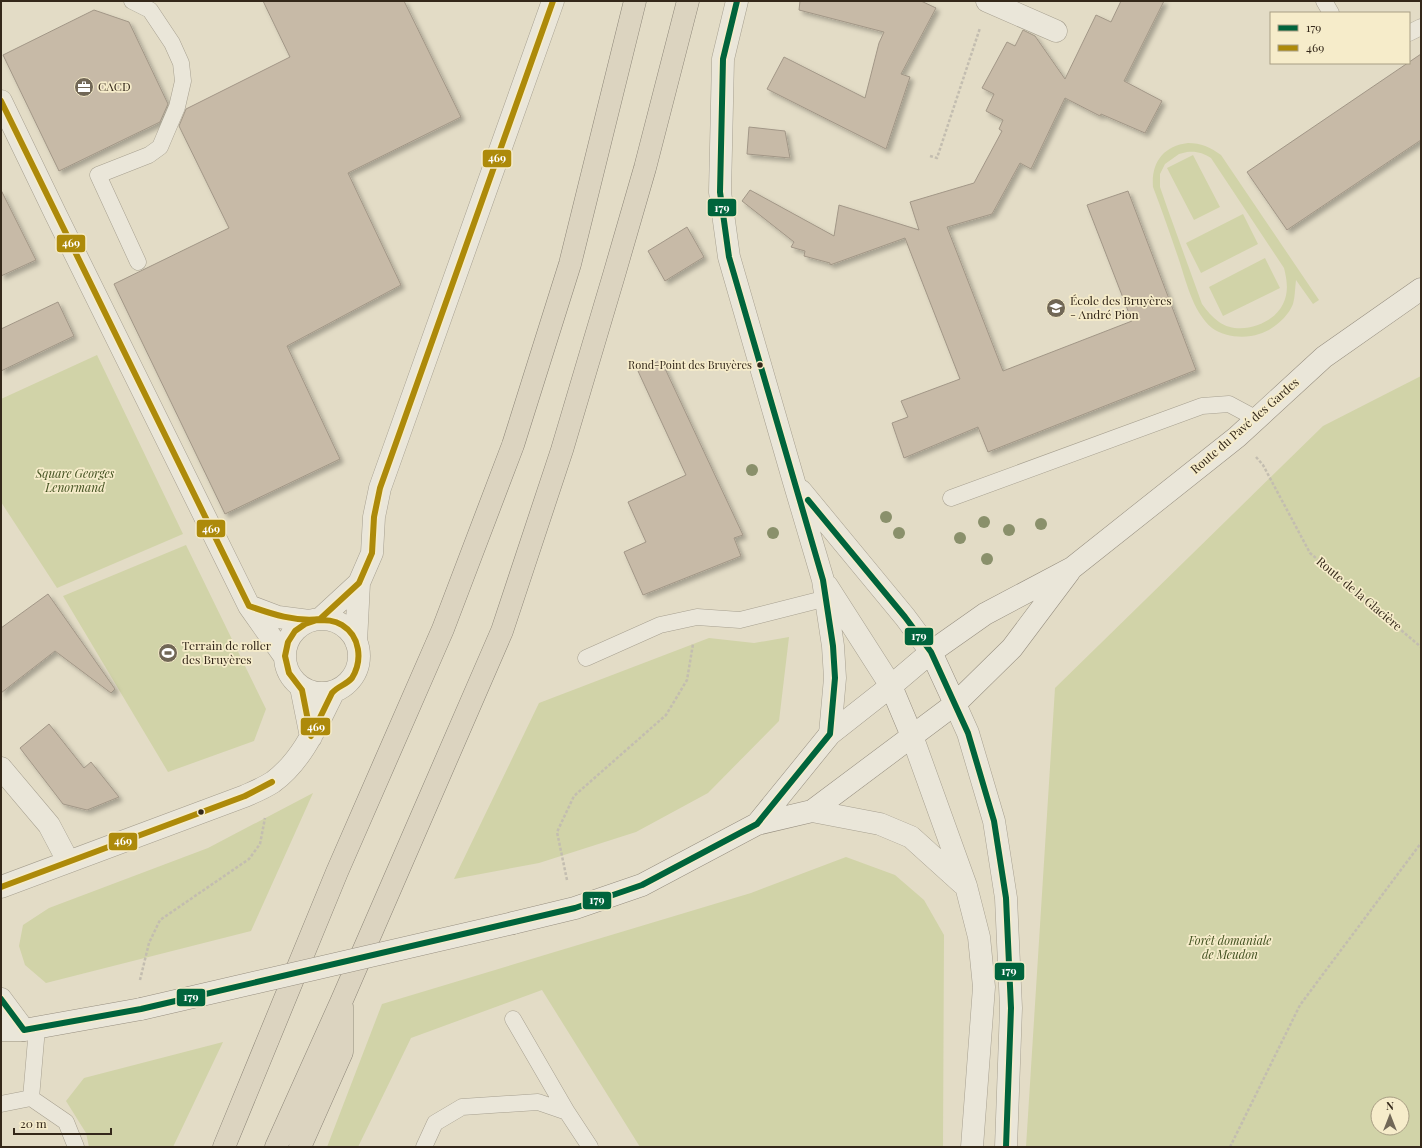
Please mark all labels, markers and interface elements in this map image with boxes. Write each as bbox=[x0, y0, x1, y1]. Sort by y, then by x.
legend bbox=[1270, 12, 1410, 64]
text: 179 bbox=[1306, 19, 1321, 35]
text: 469 bbox=[1306, 39, 1324, 55]
office icon: CACD bbox=[73, 76, 95, 98]
place label: CACD bbox=[98, 78, 131, 94]
line badge: 469 bbox=[482, 149, 512, 168]
text: 469 bbox=[488, 150, 506, 165]
line badge: 179 bbox=[707, 198, 737, 217]
text: 179 bbox=[714, 200, 730, 215]
line badge: 469 bbox=[56, 234, 86, 253]
text: 469 bbox=[62, 235, 80, 250]
place label: École des Bruyères - André Pion bbox=[1070, 292, 1172, 322]
school or university icon: École des Bruyères - André Pion bbox=[1045, 297, 1067, 319]
place label: Rond-Point des Bruyères bbox=[628, 357, 752, 372]
marker: Rond-Point des Bruyères bbox=[755, 360, 765, 370]
street label: Route du Pavé des Gardes bbox=[1187, 374, 1302, 477]
park label: Square Georges Lenormand bbox=[35, 465, 115, 495]
line badge: 469 bbox=[196, 519, 226, 538]
text: 469 bbox=[202, 521, 220, 536]
street label: Route de la Glacière bbox=[1314, 553, 1406, 634]
line badge: 179 bbox=[904, 627, 934, 646]
text: 179 bbox=[911, 628, 927, 643]
place label: Terrain de roller des Bruyères bbox=[182, 637, 272, 667]
sports icon: Terrain de roller des Bruyères bbox=[157, 642, 179, 664]
line badge: 469 bbox=[300, 717, 331, 736]
text: 469 bbox=[307, 719, 325, 734]
unlabelled marker bbox=[196, 807, 206, 817]
line badge: 469 bbox=[108, 832, 138, 851]
text: 469 bbox=[114, 833, 132, 848]
line badge: 179 bbox=[582, 891, 612, 910]
text: 179 bbox=[589, 892, 605, 907]
park label: Forêt domaniale de Meudon bbox=[1188, 932, 1271, 962]
line badge: 179 bbox=[994, 962, 1025, 981]
text: 179 bbox=[1001, 963, 1017, 978]
line badge: 179 bbox=[176, 988, 206, 1007]
text: 179 bbox=[183, 989, 199, 1004]
north arrow bbox=[1370, 1096, 1410, 1136]
text: N bbox=[1386, 1098, 1394, 1113]
scale bar bbox=[14, 1110, 111, 1136]
text: 20 m bbox=[20, 1115, 47, 1131]

